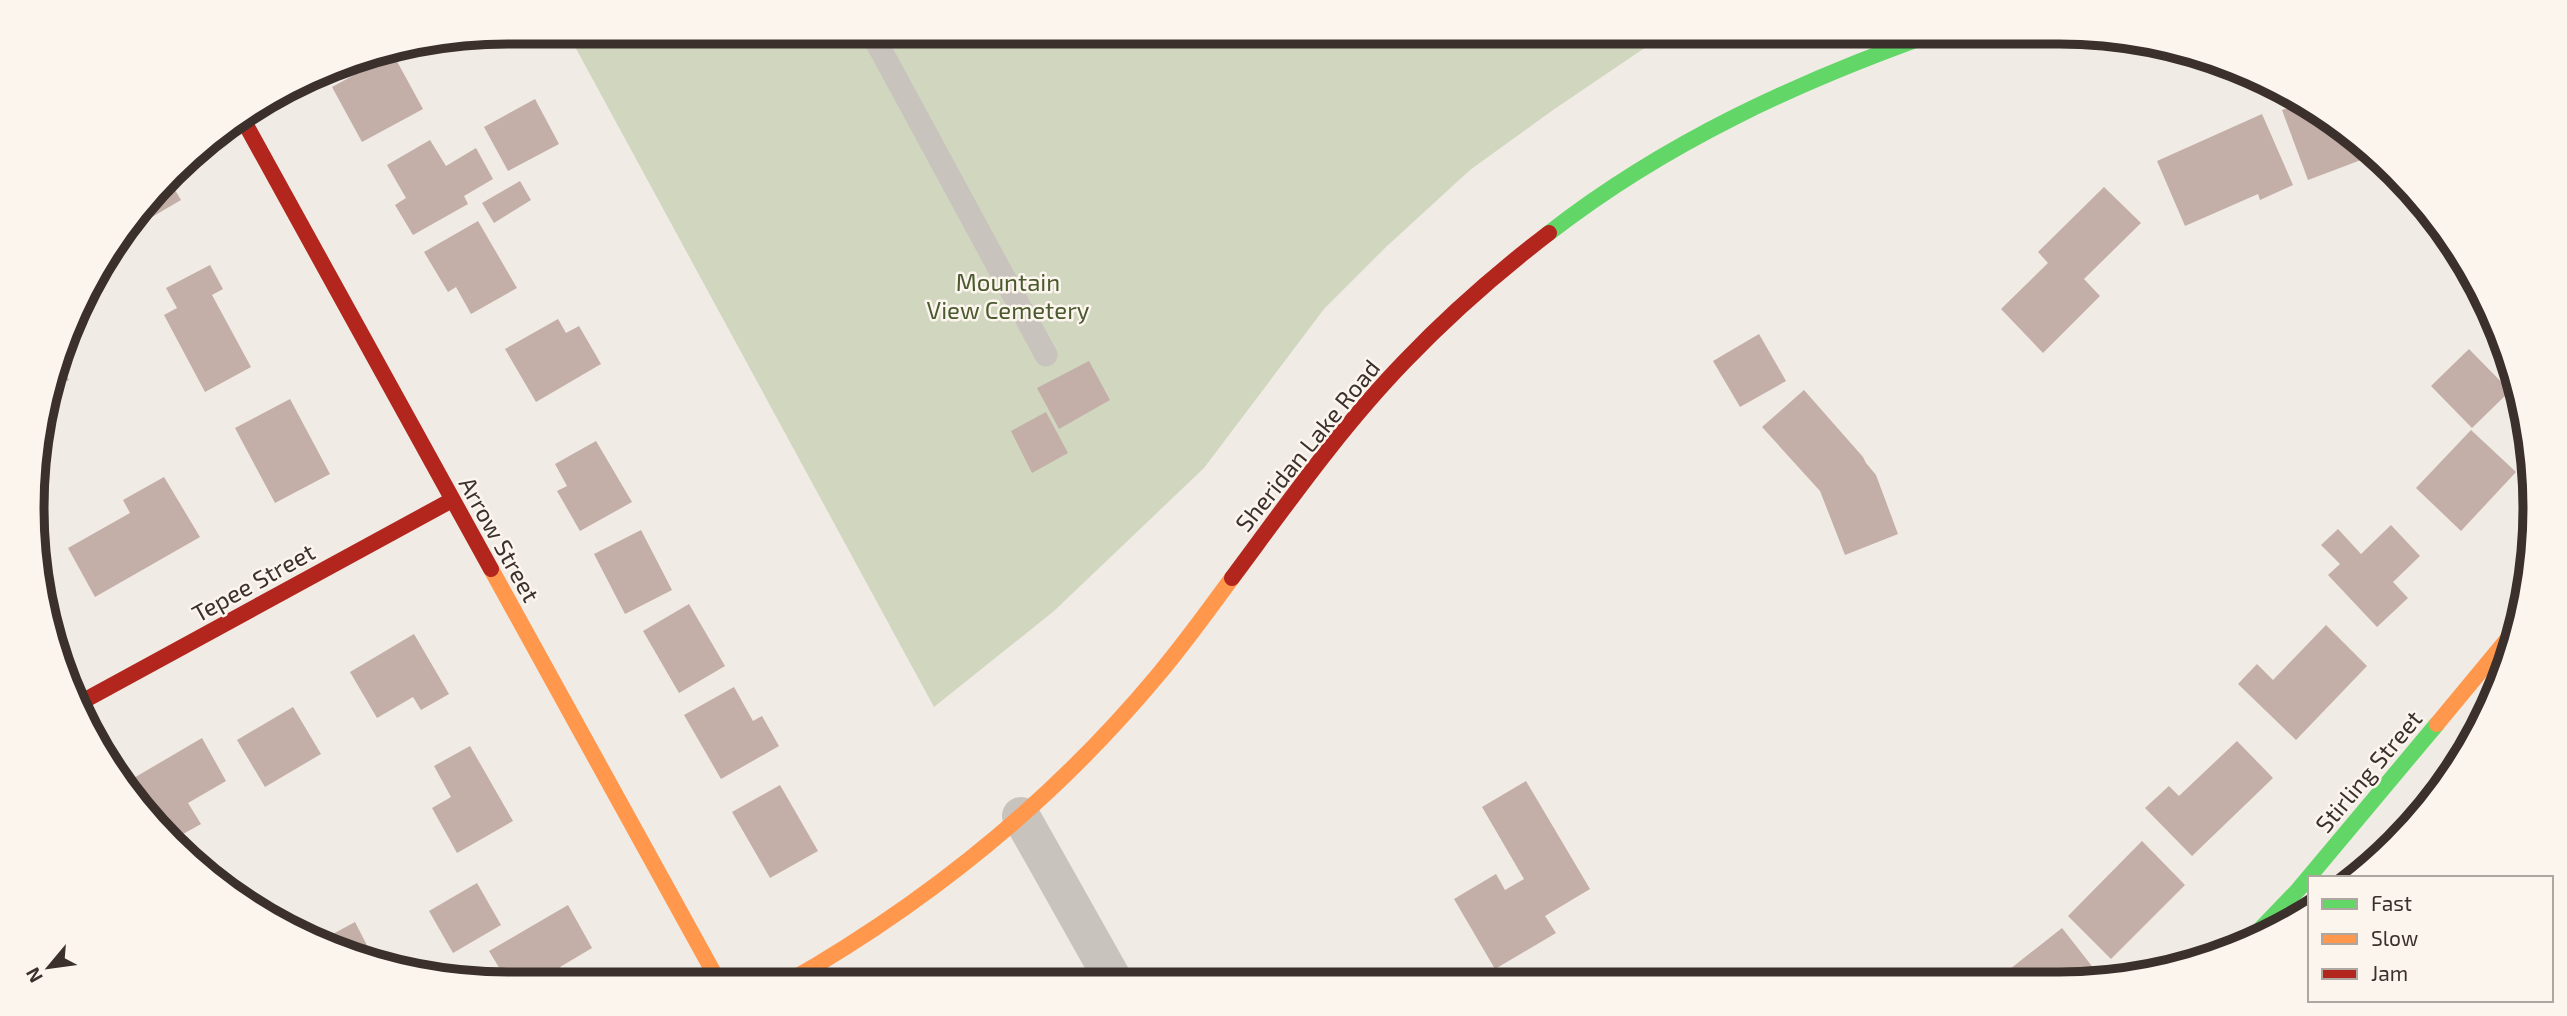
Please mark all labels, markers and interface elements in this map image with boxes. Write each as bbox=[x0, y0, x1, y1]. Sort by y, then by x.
park label: Mountain View Cemetery bbox=[927, 267, 1090, 324]
street label: Sheridan Lake Road bbox=[1229, 353, 1385, 537]
street label: Arrow Street bbox=[454, 471, 546, 607]
street label: Tepee Street bbox=[187, 536, 319, 628]
street label: Stirling Street bbox=[2309, 704, 2427, 838]
legend bbox=[2308, 876, 2553, 1002]
text: Fast bbox=[2371, 890, 2412, 915]
text: Slow bbox=[2371, 925, 2418, 950]
north arrow bbox=[14, 932, 84, 1002]
text: Jam bbox=[2371, 960, 2408, 985]
text: N bbox=[20, 964, 47, 987]

